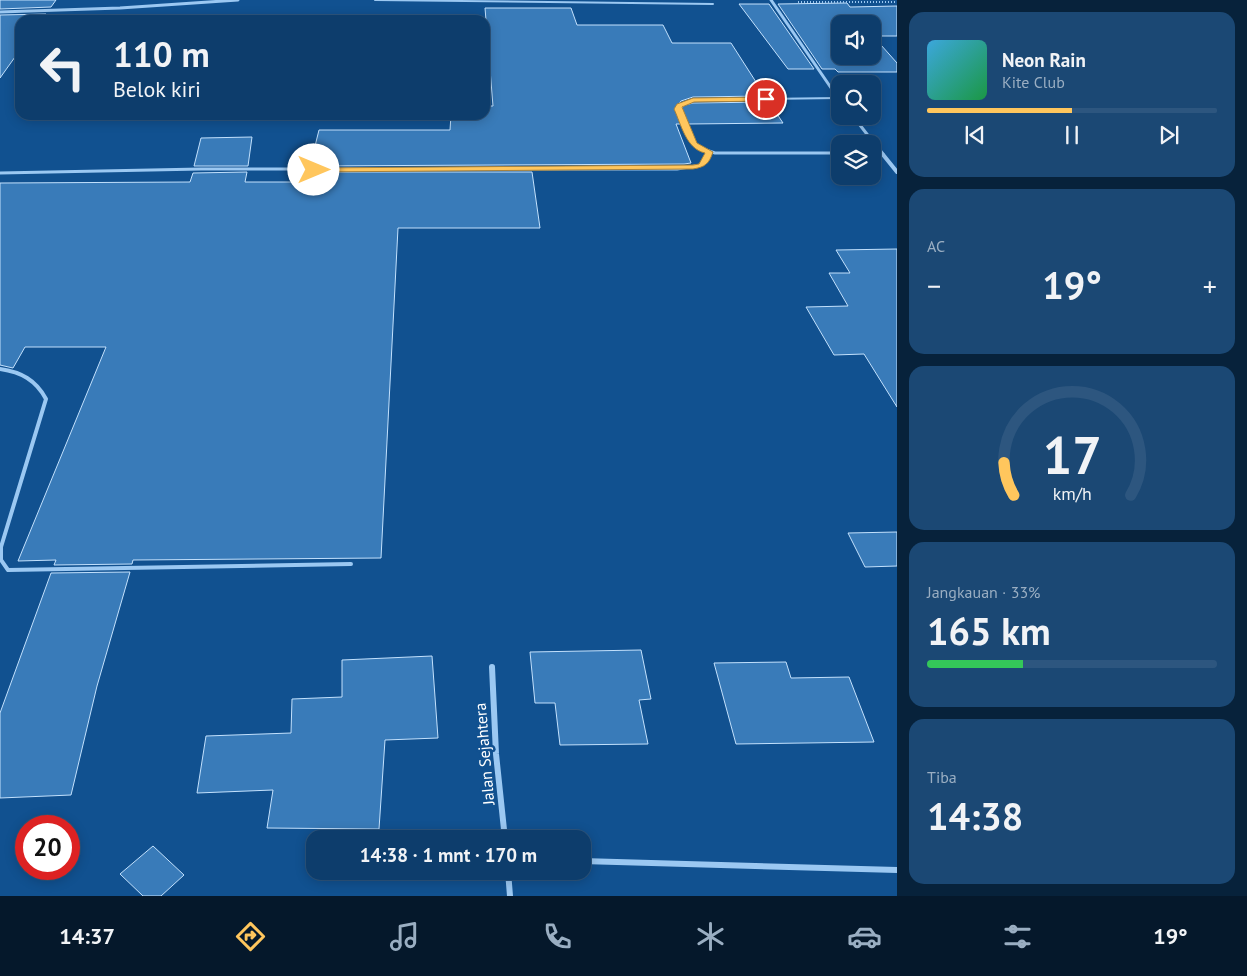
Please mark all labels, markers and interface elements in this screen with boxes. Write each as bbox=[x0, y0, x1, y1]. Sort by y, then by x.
map controls bbox=[831, 15, 881, 185]
button: sound bbox=[831, 15, 881, 65]
text: 110 m bbox=[113, 31, 210, 77]
icon: left bbox=[30, 35, 95, 100]
text: Neon Rain bbox=[1002, 48, 1086, 72]
text: Kite Club bbox=[1002, 72, 1065, 92]
text: Belok kiri bbox=[113, 75, 201, 103]
button: search bbox=[831, 75, 881, 125]
pin bbox=[745, 78, 787, 120]
icon: arrive bbox=[752, 85, 780, 113]
icon: previous bbox=[961, 121, 989, 149]
icon: pause bbox=[1058, 121, 1086, 149]
icon: next bbox=[1155, 121, 1183, 149]
button: layers bbox=[831, 135, 881, 185]
position arrow bbox=[287, 143, 339, 195]
text: AC bbox=[927, 236, 945, 256]
text: 19° bbox=[1042, 260, 1102, 309]
text: − bbox=[927, 267, 941, 304]
text: + bbox=[1203, 267, 1217, 304]
text: 17 bbox=[1043, 421, 1101, 488]
text: km/h bbox=[1052, 482, 1092, 505]
text: Jangkauan · 33% bbox=[927, 582, 1040, 602]
text: 165 km bbox=[927, 606, 1051, 655]
street label: Jalan Sejahtera bbox=[470, 702, 499, 807]
text: Tiba bbox=[927, 767, 957, 787]
text: 14:38 bbox=[927, 791, 1023, 840]
speed limit sign: 20 bbox=[15, 815, 80, 880]
text: 14:38 · 1 mnt · 170 m bbox=[360, 843, 537, 867]
icon: directions bbox=[233, 919, 268, 954]
icon: music bbox=[387, 919, 422, 954]
icon: phone bbox=[540, 919, 575, 954]
icon: climate bbox=[693, 919, 728, 954]
icon: car bbox=[847, 919, 882, 954]
icon: filters bbox=[1000, 919, 1035, 954]
text: 14:37 bbox=[59, 922, 115, 950]
text: 19° bbox=[1153, 922, 1188, 950]

